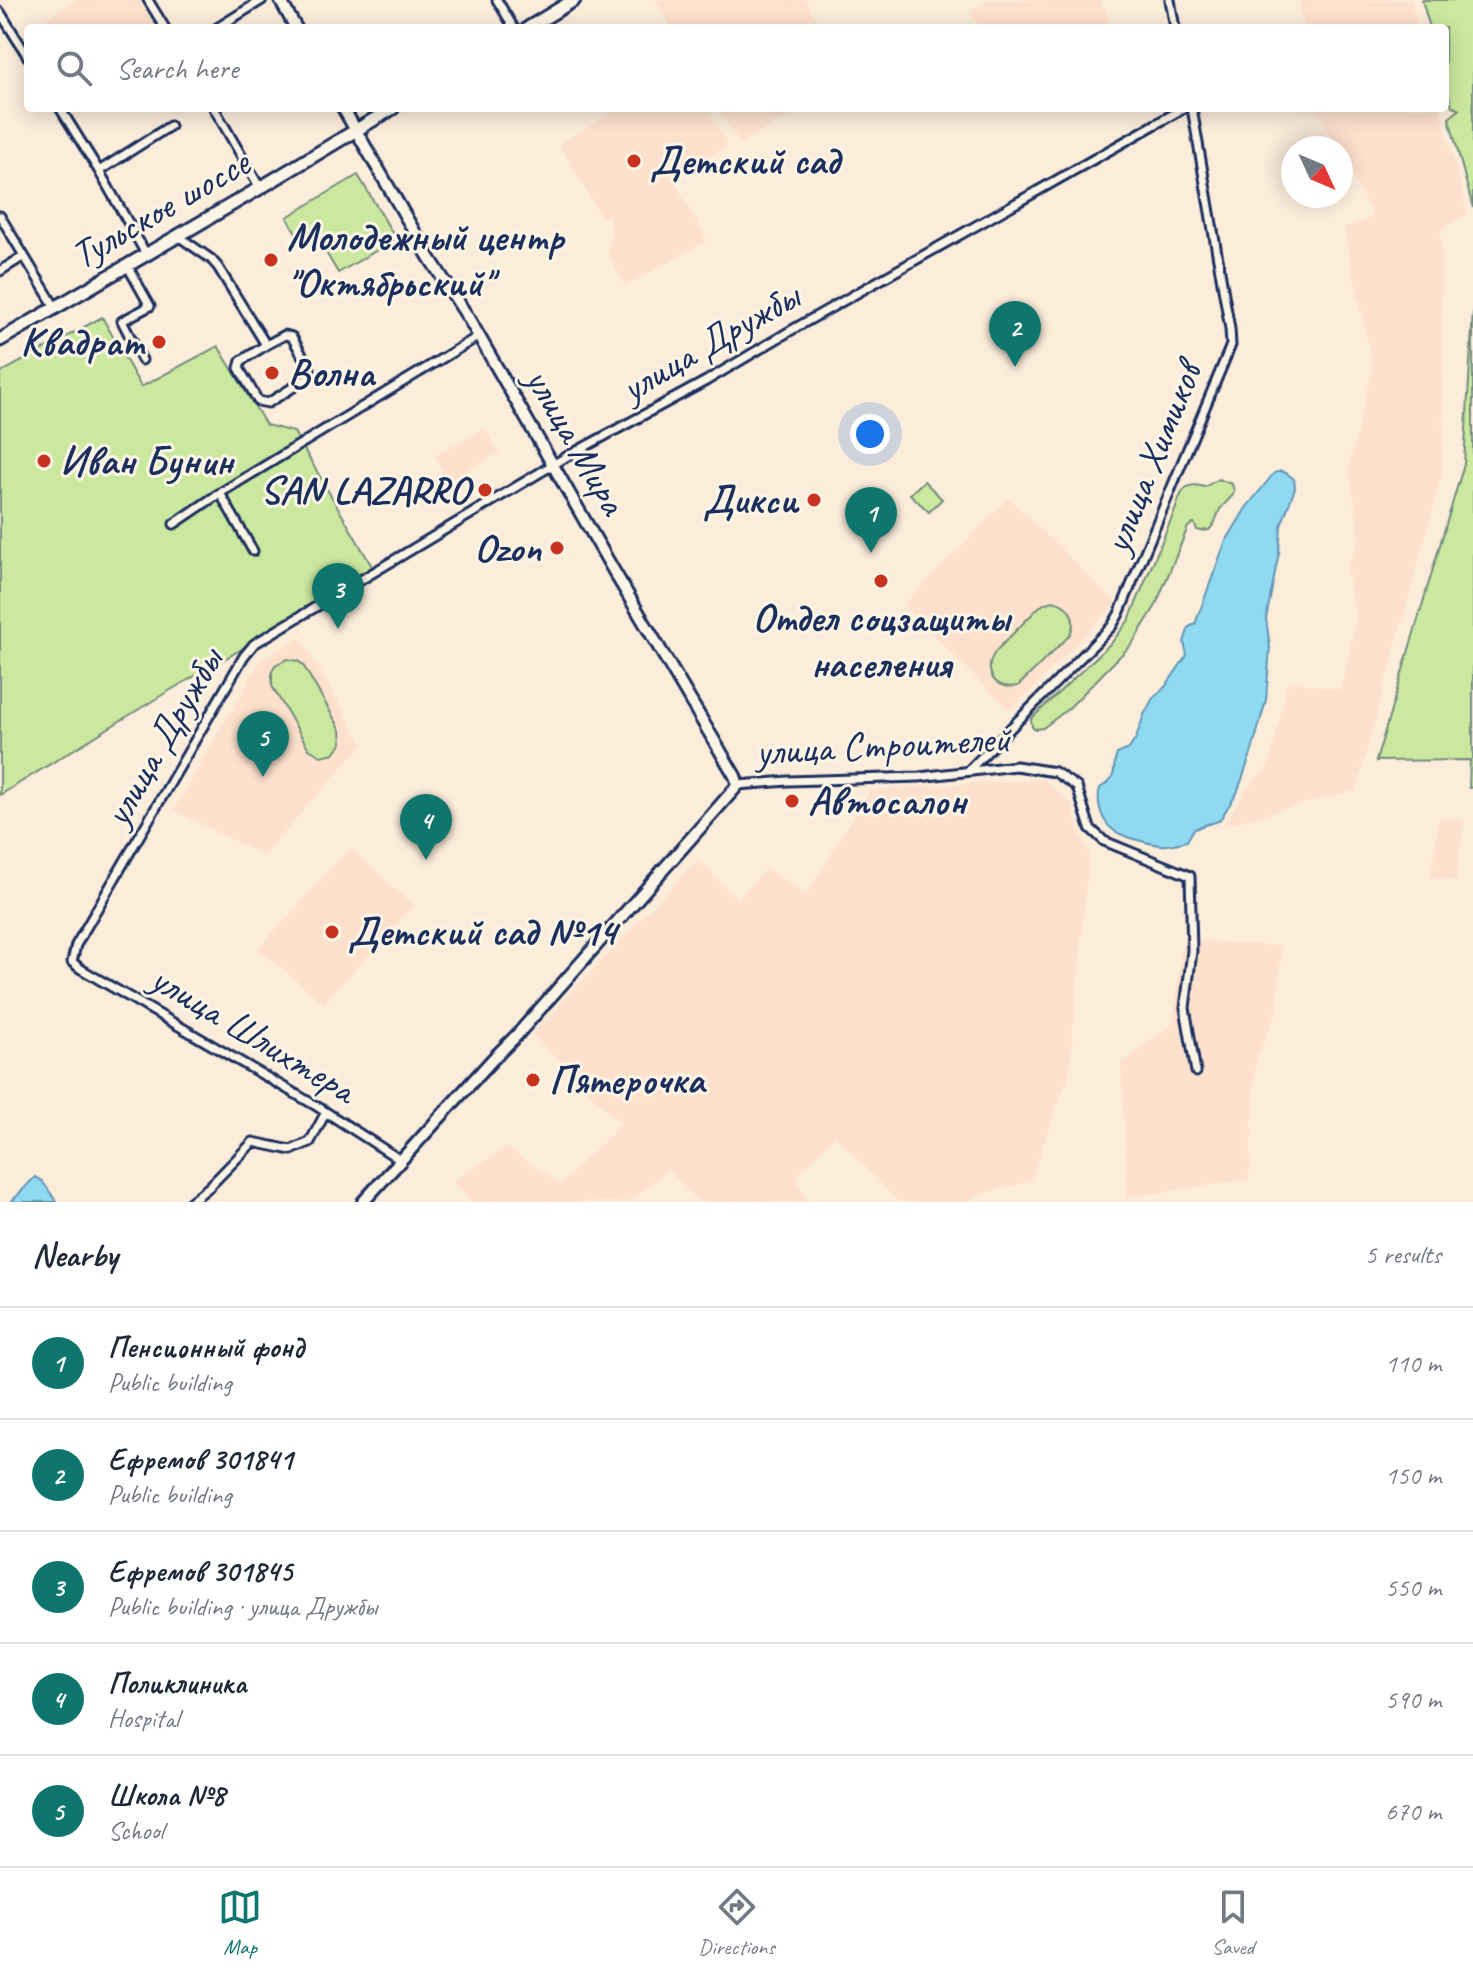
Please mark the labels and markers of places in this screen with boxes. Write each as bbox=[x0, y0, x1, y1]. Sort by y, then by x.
place label: Детский сад bbox=[650, 136, 843, 186]
marker: Детский сад bbox=[625, 152, 643, 170]
place label: Молодежный центр "Октябрьский" bbox=[287, 212, 566, 308]
marker: Молодежный центр "Октябрьский" bbox=[262, 251, 280, 269]
pin: 2 bbox=[989, 301, 1041, 367]
place label: Квадрат bbox=[20, 317, 146, 367]
marker: Квадрат bbox=[150, 333, 168, 351]
place label: Волна bbox=[288, 348, 377, 398]
marker: Волна bbox=[263, 364, 281, 382]
place label: Иван Бунин bbox=[60, 436, 235, 486]
marker: Иван Бунин bbox=[35, 452, 53, 470]
place label: SAN LAZARRO bbox=[260, 465, 474, 515]
place label: Дикси bbox=[703, 475, 800, 525]
marker: SAN LAZARRO bbox=[476, 481, 494, 499]
pin: 1 bbox=[845, 487, 897, 553]
marker: Дикси bbox=[805, 491, 823, 509]
place label: Ozon bbox=[474, 523, 542, 573]
marker: Ozon bbox=[548, 539, 566, 557]
pin: 3 bbox=[312, 563, 364, 629]
marker: Отдел соцзащиты населения bbox=[872, 572, 890, 590]
place label: Отдел соцзащиты населения bbox=[752, 593, 1012, 689]
pin: 5 bbox=[237, 711, 289, 777]
place label: Автосалон bbox=[808, 776, 968, 826]
marker: Автосалон bbox=[783, 792, 801, 810]
pin: 4 bbox=[400, 794, 452, 860]
place label: Детский сад №14 bbox=[348, 907, 621, 957]
marker: Детский сад №14 bbox=[323, 923, 341, 941]
place label: Пятерочка bbox=[549, 1055, 707, 1105]
marker: Пятерочка bbox=[524, 1071, 542, 1089]

